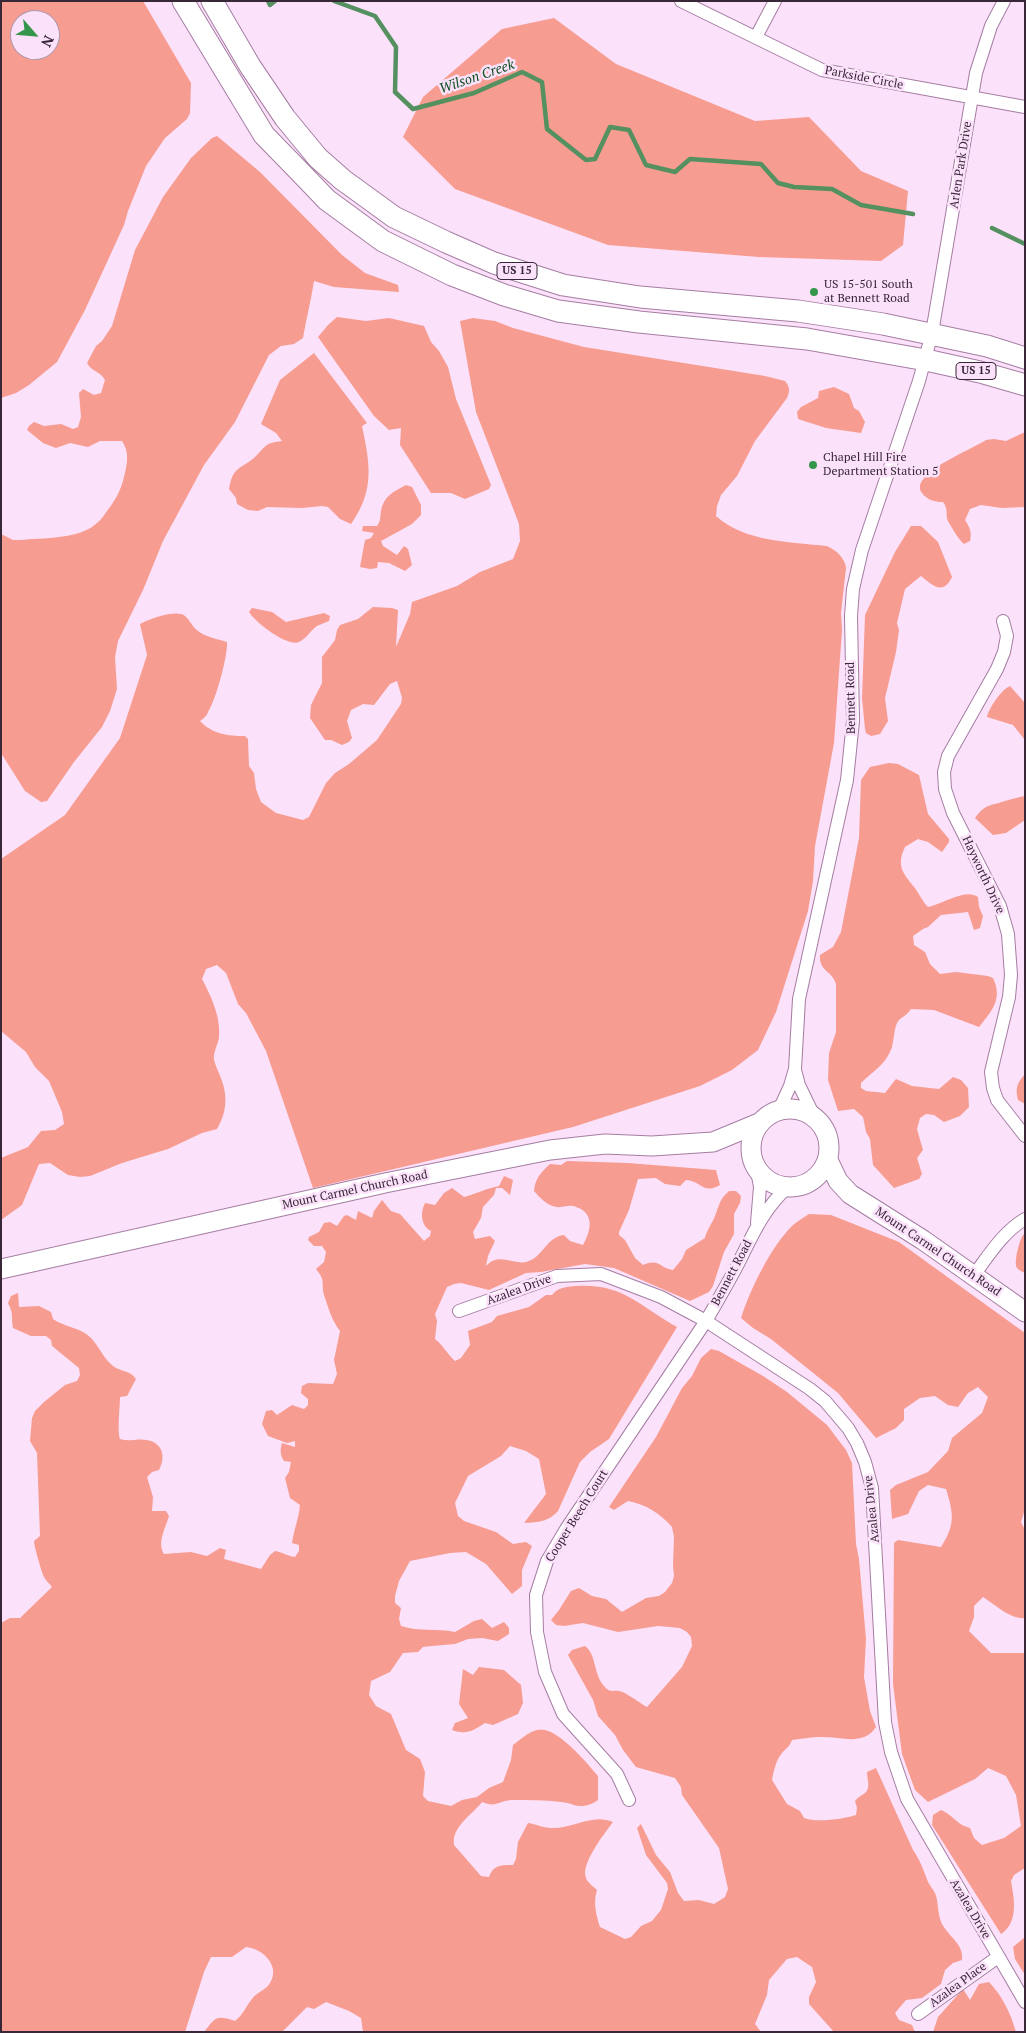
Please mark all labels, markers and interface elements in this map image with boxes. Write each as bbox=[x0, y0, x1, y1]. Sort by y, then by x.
north arrow bbox=[10, 10, 60, 60]
text: N bbox=[37, 33, 59, 51]
water label: Wilson Creek bbox=[437, 56, 517, 98]
street label: Parkside Circle bbox=[824, 63, 904, 93]
street label: Arlen Park Drive bbox=[947, 120, 975, 210]
road number: US 15 bbox=[497, 262, 537, 280]
place label: US 15-501 South at Bennett Road bbox=[824, 278, 913, 306]
marker: US 15-501 South at Bennett Road bbox=[808, 286, 820, 298]
road number: US 15 bbox=[956, 362, 996, 380]
place label: Chapel Hill Fire Department Station 5 bbox=[823, 451, 938, 479]
marker: Chapel Hill Fire Department Station 5 bbox=[807, 459, 819, 471]
street label: Bennett Road bbox=[843, 662, 859, 734]
street label: Hayworth Drive bbox=[959, 834, 1007, 916]
street label: Mount Carmel Church Road bbox=[281, 1168, 429, 1212]
street label: Mount Carmel Church Road bbox=[872, 1205, 1004, 1299]
street label: Bennett Road bbox=[709, 1238, 755, 1308]
street label: Azalea Drive bbox=[485, 1272, 553, 1308]
street label: Cooper Beech Court bbox=[543, 1467, 611, 1565]
street label: Azalea Drive bbox=[861, 1475, 883, 1543]
street label: Azalea Drive bbox=[946, 1876, 994, 1942]
street label: Azalea Place bbox=[927, 1959, 989, 2011]

